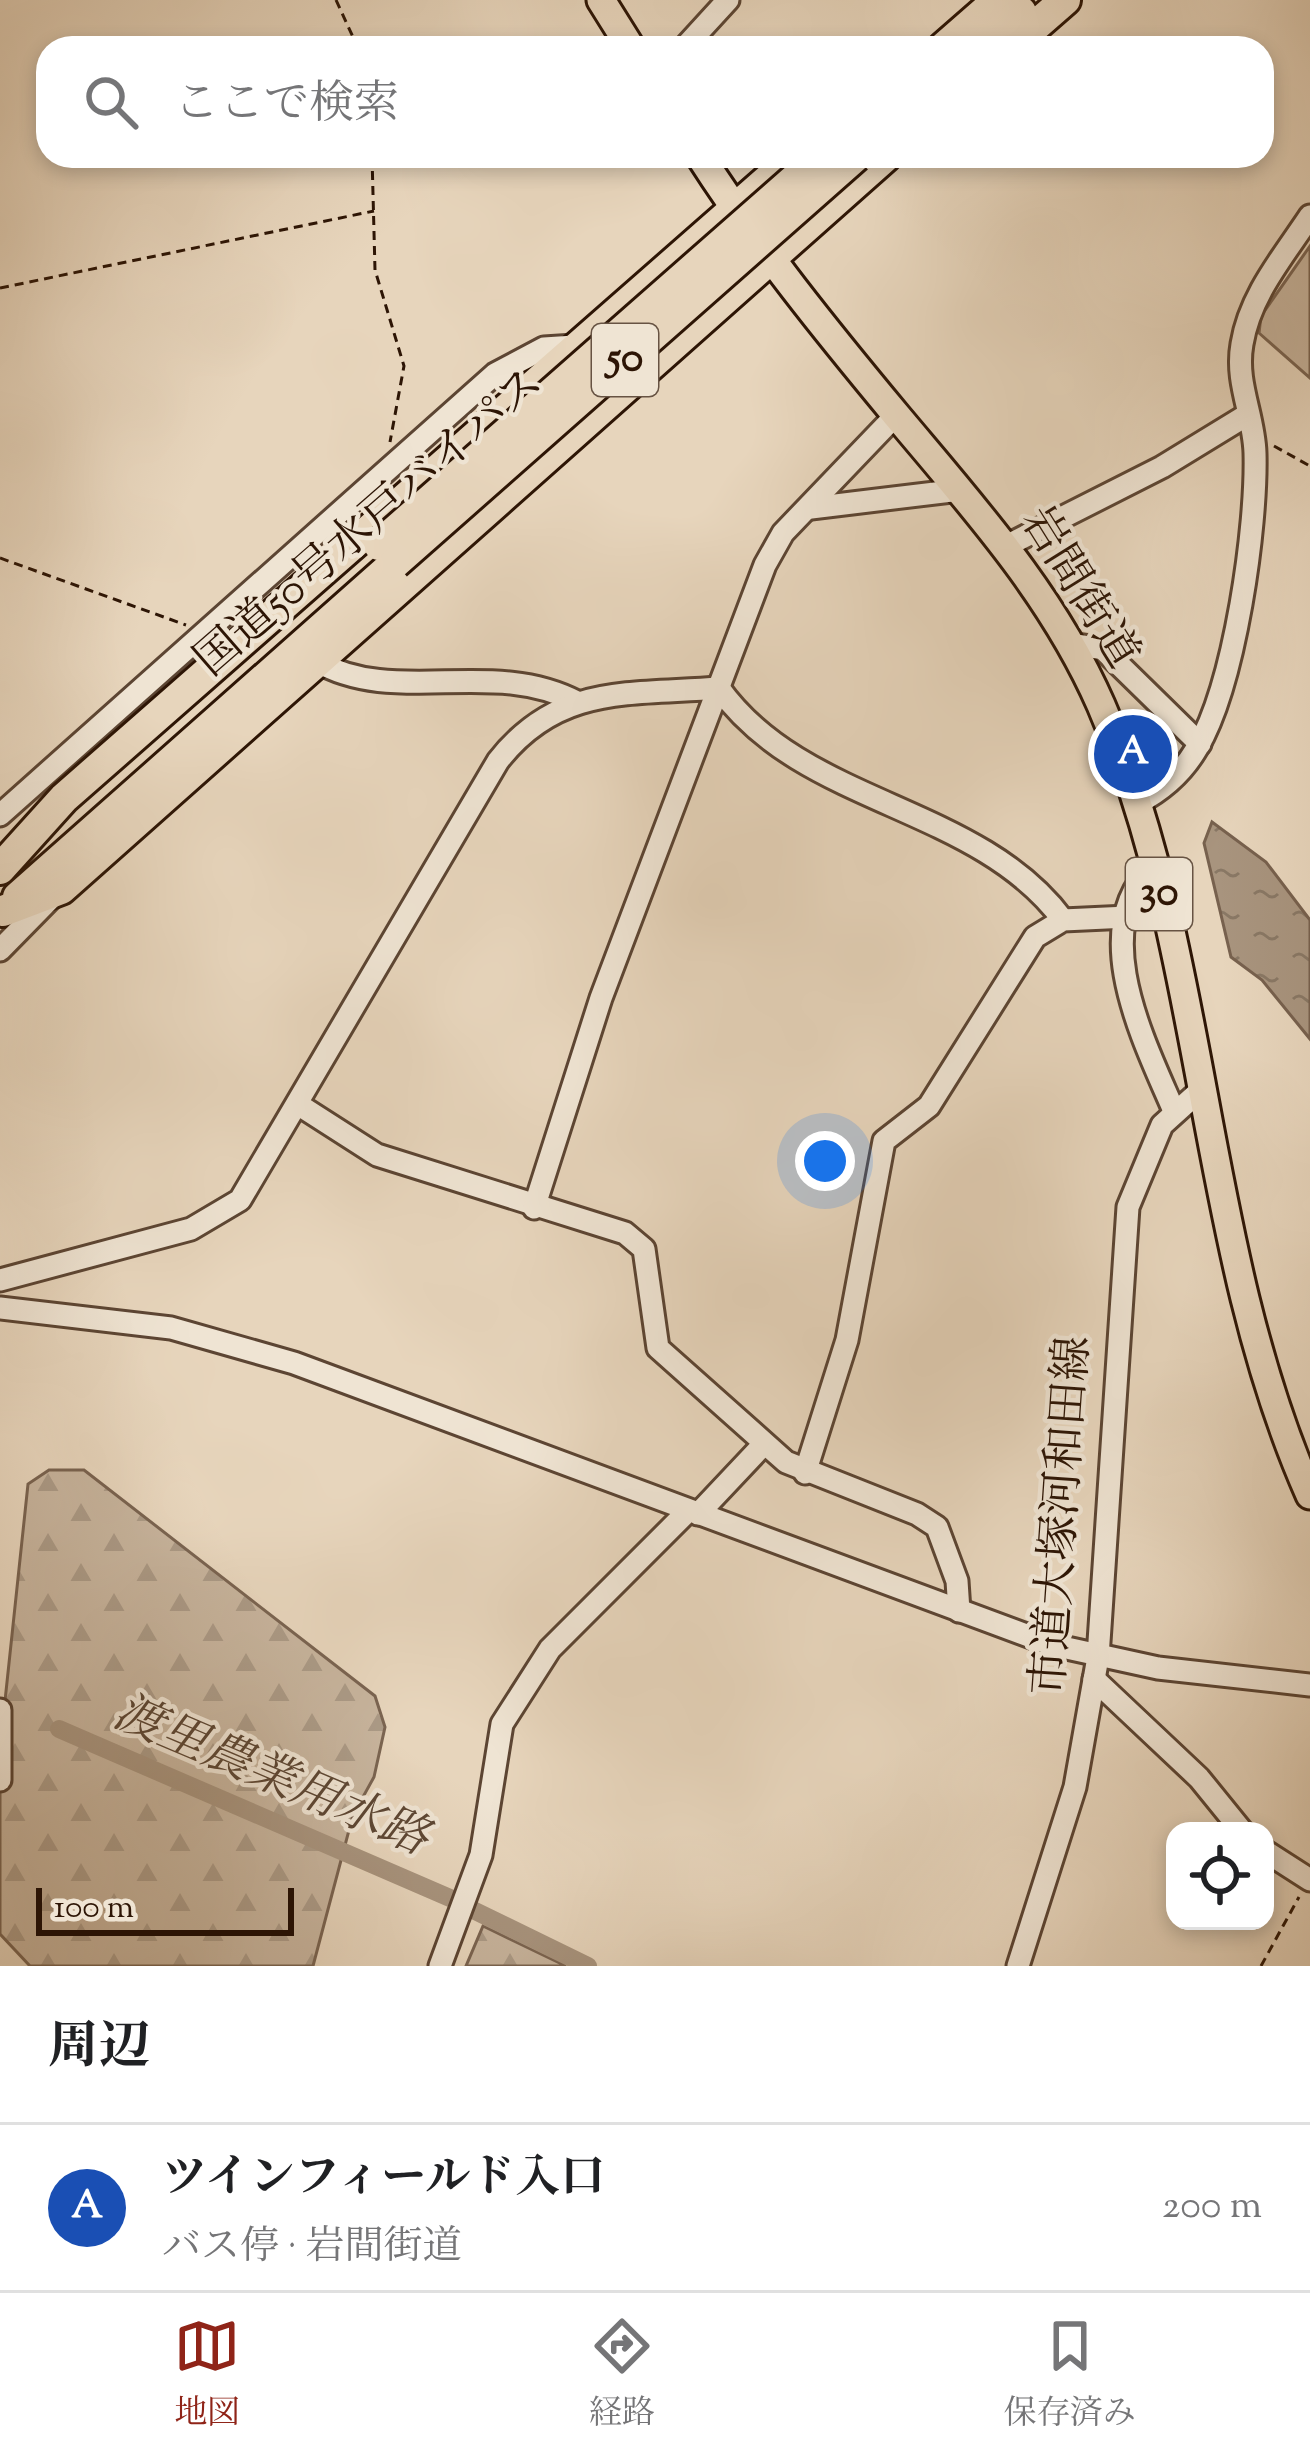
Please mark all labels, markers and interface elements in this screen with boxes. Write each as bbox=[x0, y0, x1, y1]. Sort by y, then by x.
search box bbox=[36, 36, 1274, 168]
icon: search bbox=[78, 69, 144, 135]
text: ここで検索 bbox=[174, 74, 399, 139]
road number: 50 bbox=[592, 324, 658, 396]
street label: 国道50号水戸バイパス bbox=[182, 354, 560, 694]
street label: 岩間街道 bbox=[1002, 495, 1152, 683]
pin: A bbox=[1094, 709, 1172, 799]
road number: 30 bbox=[1126, 858, 1192, 930]
your location bbox=[795, 1131, 855, 1191]
street label: 市道大塚河和田線 bbox=[1019, 1334, 1109, 1698]
water label: 渡里農業用水路 bbox=[102, 1681, 441, 1877]
map controls bbox=[1166, 1822, 1274, 1930]
button: locate bbox=[1166, 1822, 1274, 1930]
scale bar bbox=[36, 1882, 294, 1935]
text: 100 m bbox=[54, 1885, 134, 1933]
text: 周辺 bbox=[48, 2013, 150, 2086]
text: ツインフィールド入口 bbox=[162, 2148, 605, 2213]
text: A bbox=[71, 2180, 103, 2236]
text: 200 m bbox=[1162, 2180, 1262, 2236]
text: バス停 · 岩間街道 bbox=[162, 2221, 461, 2277]
tab: 地図 bbox=[174, 2313, 240, 2439]
tab: 経路 bbox=[589, 2313, 655, 2439]
tab: 保存済み bbox=[1004, 2313, 1136, 2439]

